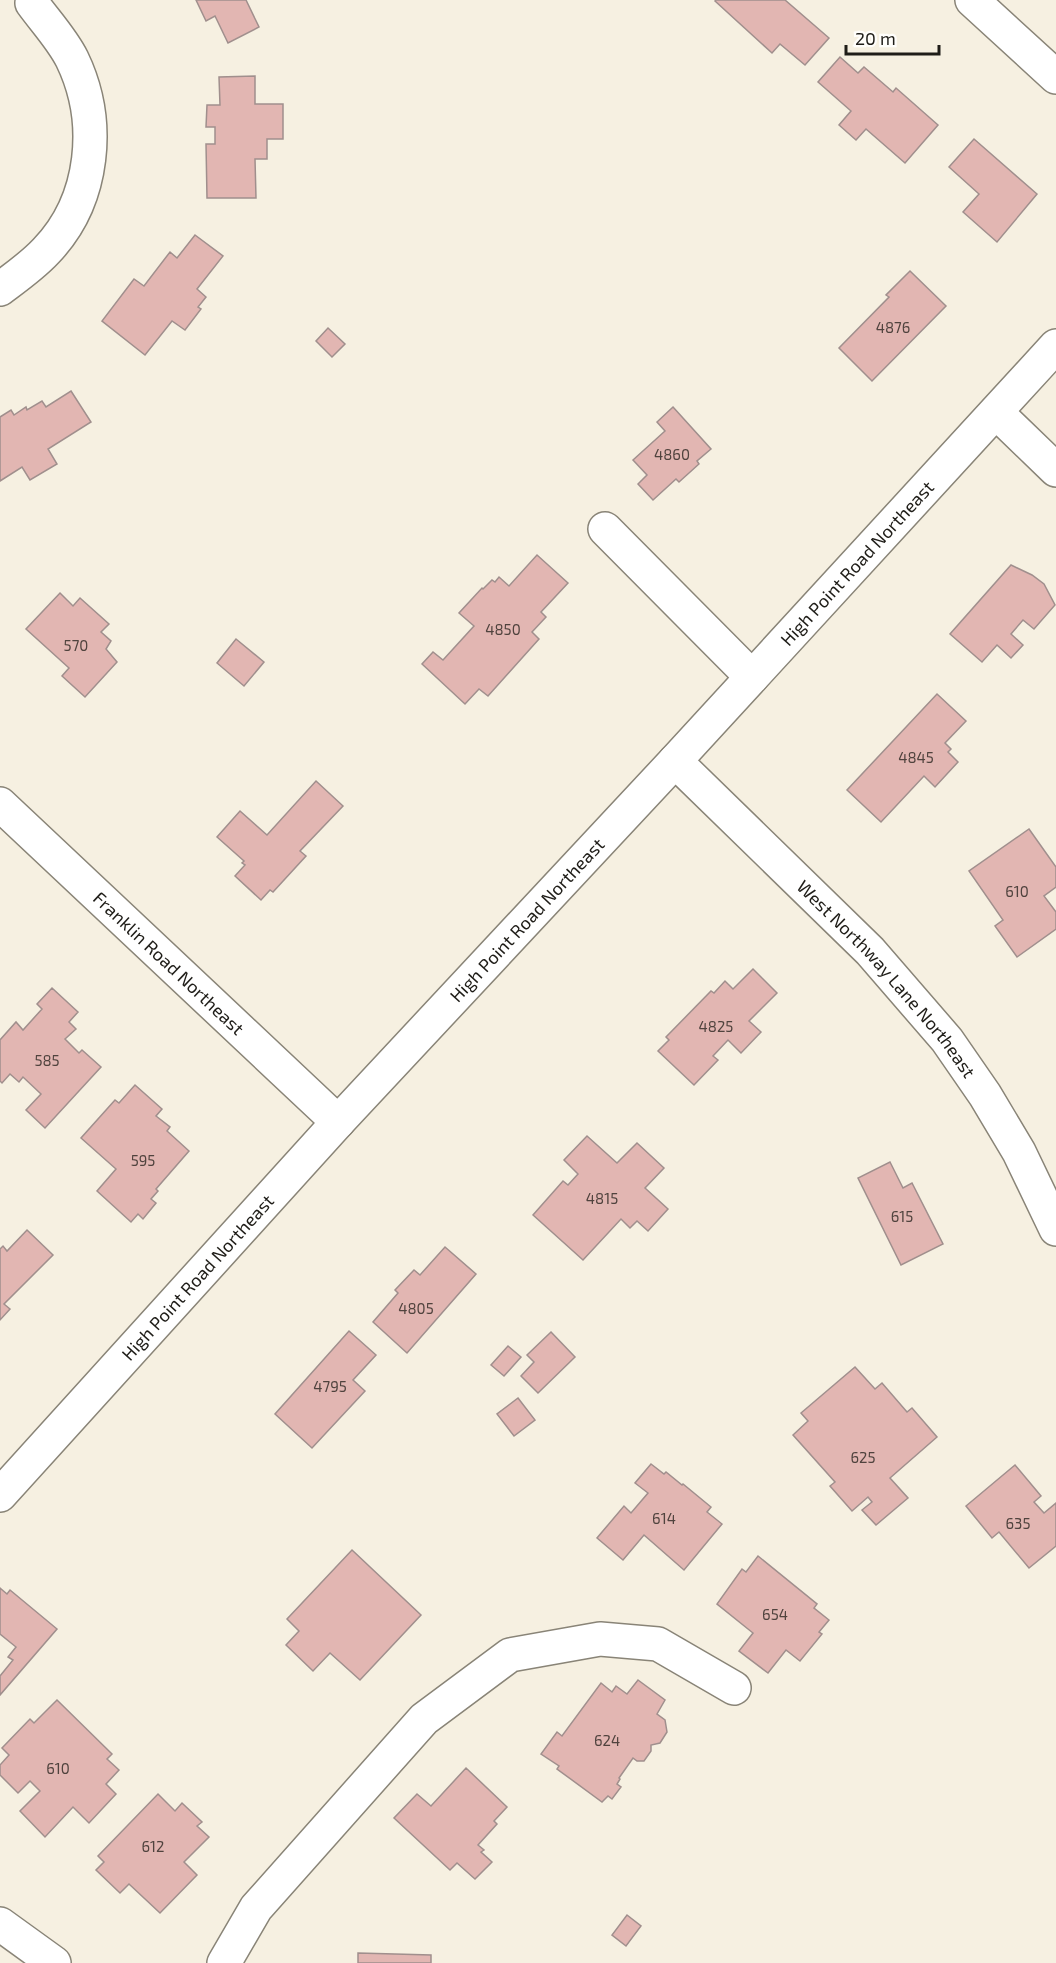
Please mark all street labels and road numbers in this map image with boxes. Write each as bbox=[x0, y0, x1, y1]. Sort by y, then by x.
street label: High Point Road Northeast bbox=[776, 476, 938, 650]
street label: High Point Road Northeast bbox=[445, 833, 609, 1006]
street label: West Northway Lane Northeast bbox=[793, 875, 981, 1082]
street label: Franklin Road Northeast bbox=[89, 887, 249, 1039]
street label: High Point Road Northeast bbox=[117, 1190, 278, 1365]

